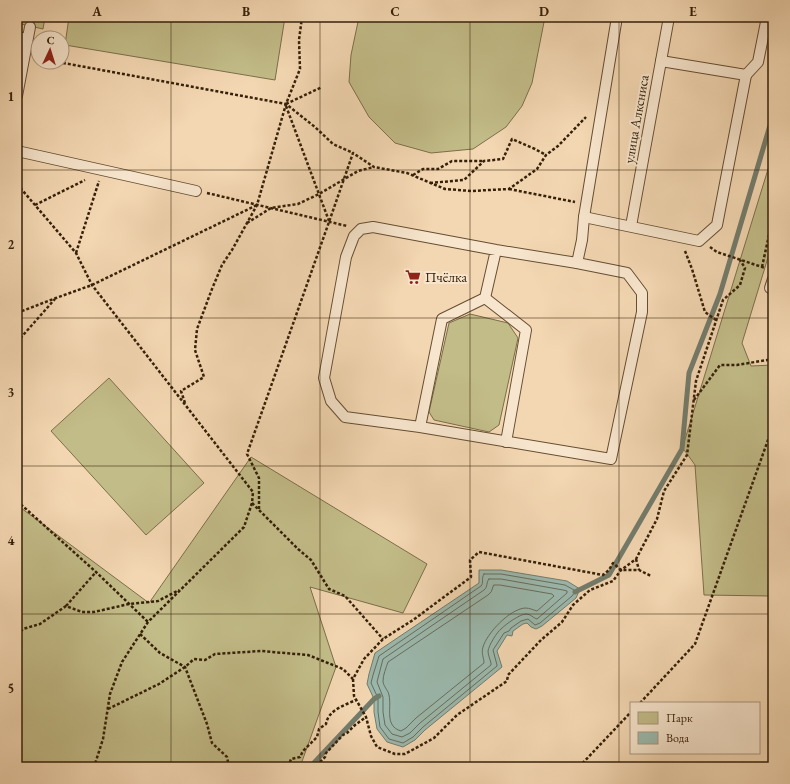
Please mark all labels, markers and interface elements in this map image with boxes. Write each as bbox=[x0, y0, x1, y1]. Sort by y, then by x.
text: A bbox=[91, 3, 102, 20]
text: B bbox=[242, 3, 250, 20]
text: C bbox=[390, 3, 400, 20]
text: D bbox=[539, 3, 549, 20]
text: E bbox=[689, 3, 697, 20]
north arrow bbox=[30, 30, 70, 70]
text: С bbox=[46, 33, 55, 47]
street label: улица Алксниса bbox=[619, 73, 653, 165]
text: 1 bbox=[8, 88, 15, 105]
text: 2 bbox=[8, 236, 15, 253]
supermarket icon: Пчёлка bbox=[404, 268, 422, 286]
place label: Пчёлка bbox=[425, 268, 468, 286]
text: 3 bbox=[8, 384, 15, 401]
text: 4 bbox=[8, 532, 15, 549]
text: 5 bbox=[8, 680, 14, 697]
legend bbox=[630, 702, 760, 754]
text: Парк bbox=[666, 710, 693, 726]
text: Вода bbox=[666, 730, 689, 746]

